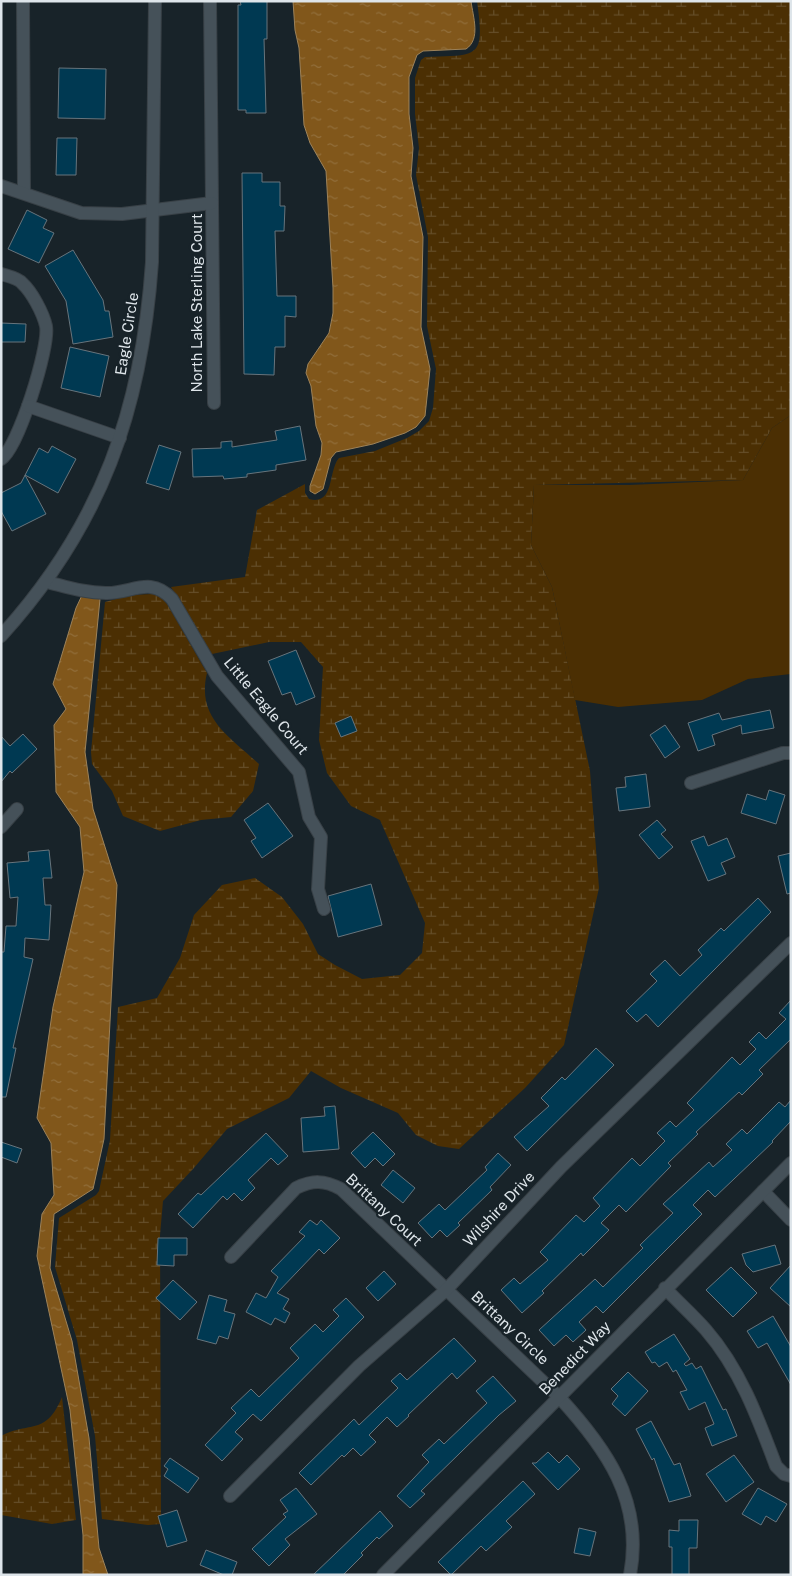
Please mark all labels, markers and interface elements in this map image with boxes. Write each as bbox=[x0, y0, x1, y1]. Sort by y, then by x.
street label: North Lake Sterling Court bbox=[188, 213, 205, 393]
street label: Eagle Circle bbox=[112, 291, 141, 377]
street label: Little Eagle Court bbox=[221, 654, 312, 758]
street label: Wilshire Drive bbox=[460, 1168, 538, 1250]
street label: Brittany Court bbox=[343, 1170, 426, 1249]
street label: Brittany Circle bbox=[468, 1288, 552, 1368]
street label: Benedict Way bbox=[535, 1318, 614, 1398]

